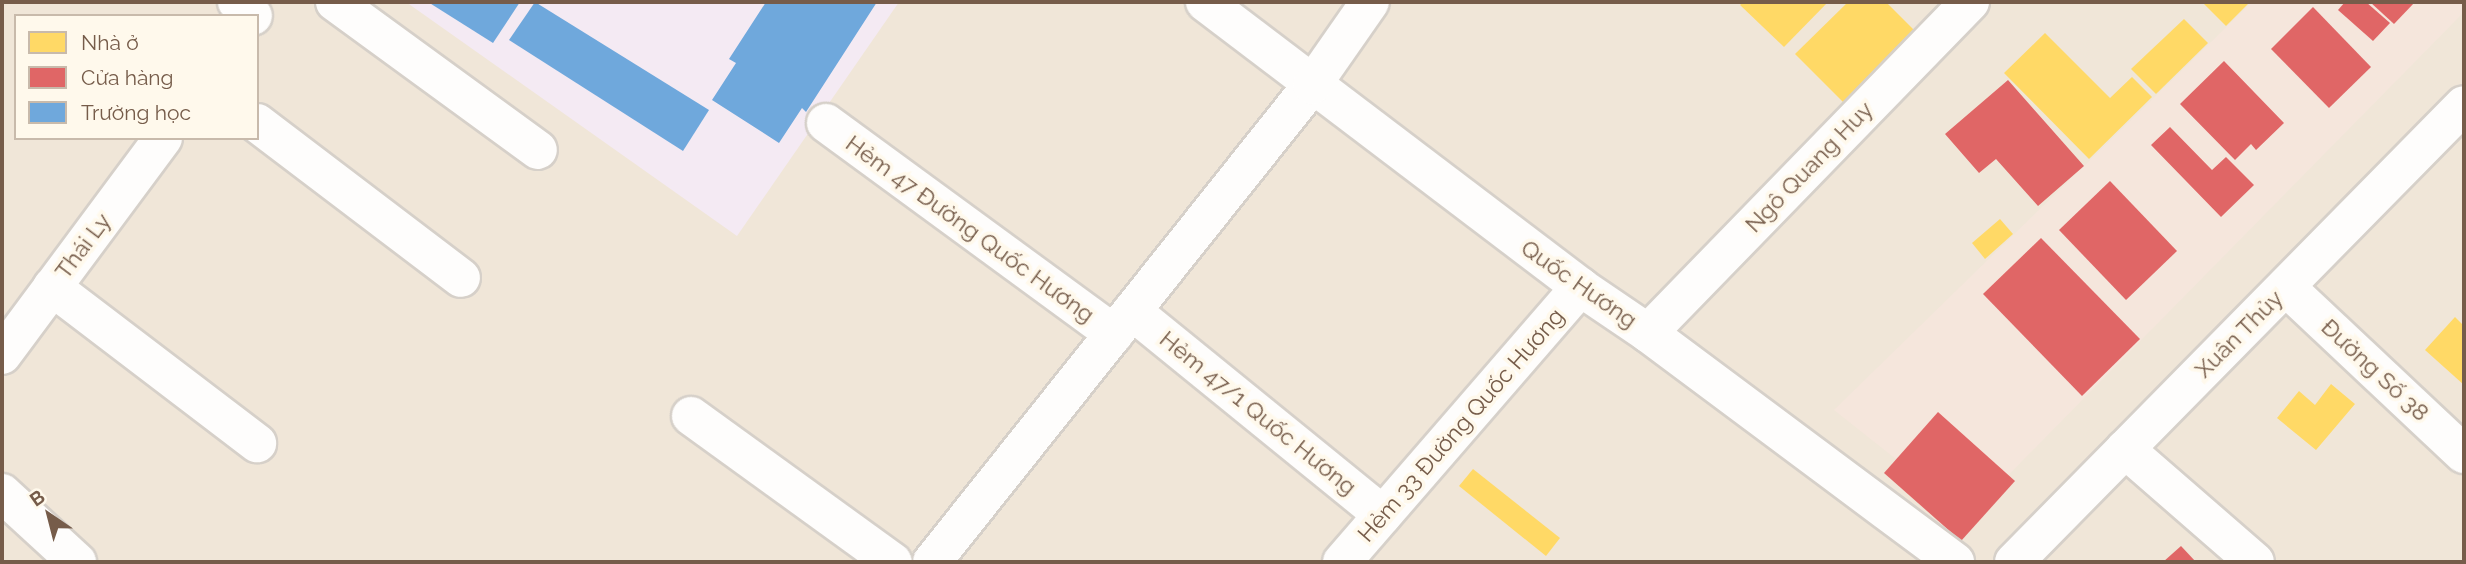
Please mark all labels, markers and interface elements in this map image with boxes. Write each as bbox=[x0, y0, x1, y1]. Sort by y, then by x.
legend bbox=[14, 14, 259, 140]
text: Nhà ở bbox=[81, 30, 139, 55]
text: Cửa hàng bbox=[81, 65, 174, 90]
street label: Ngô Quang Huy bbox=[1740, 96, 1878, 238]
text: Trường học bbox=[81, 100, 191, 125]
street label: Hẻm 47 Đường Quốc Hương bbox=[840, 130, 1100, 328]
street label: Thái Ly bbox=[49, 208, 117, 284]
street label: Quốc Hương bbox=[1516, 234, 1642, 334]
street label: Xuân Thủy bbox=[2189, 284, 2289, 384]
street label: Hẻm 33 Đường Quốc Hương bbox=[1352, 303, 1570, 547]
street label: Đường Số 38 bbox=[2316, 313, 2434, 427]
street label: Hẻm 47/1 Quốc Hương bbox=[1154, 325, 1362, 501]
north arrow bbox=[14, 480, 84, 550]
text: B bbox=[25, 485, 49, 511]

